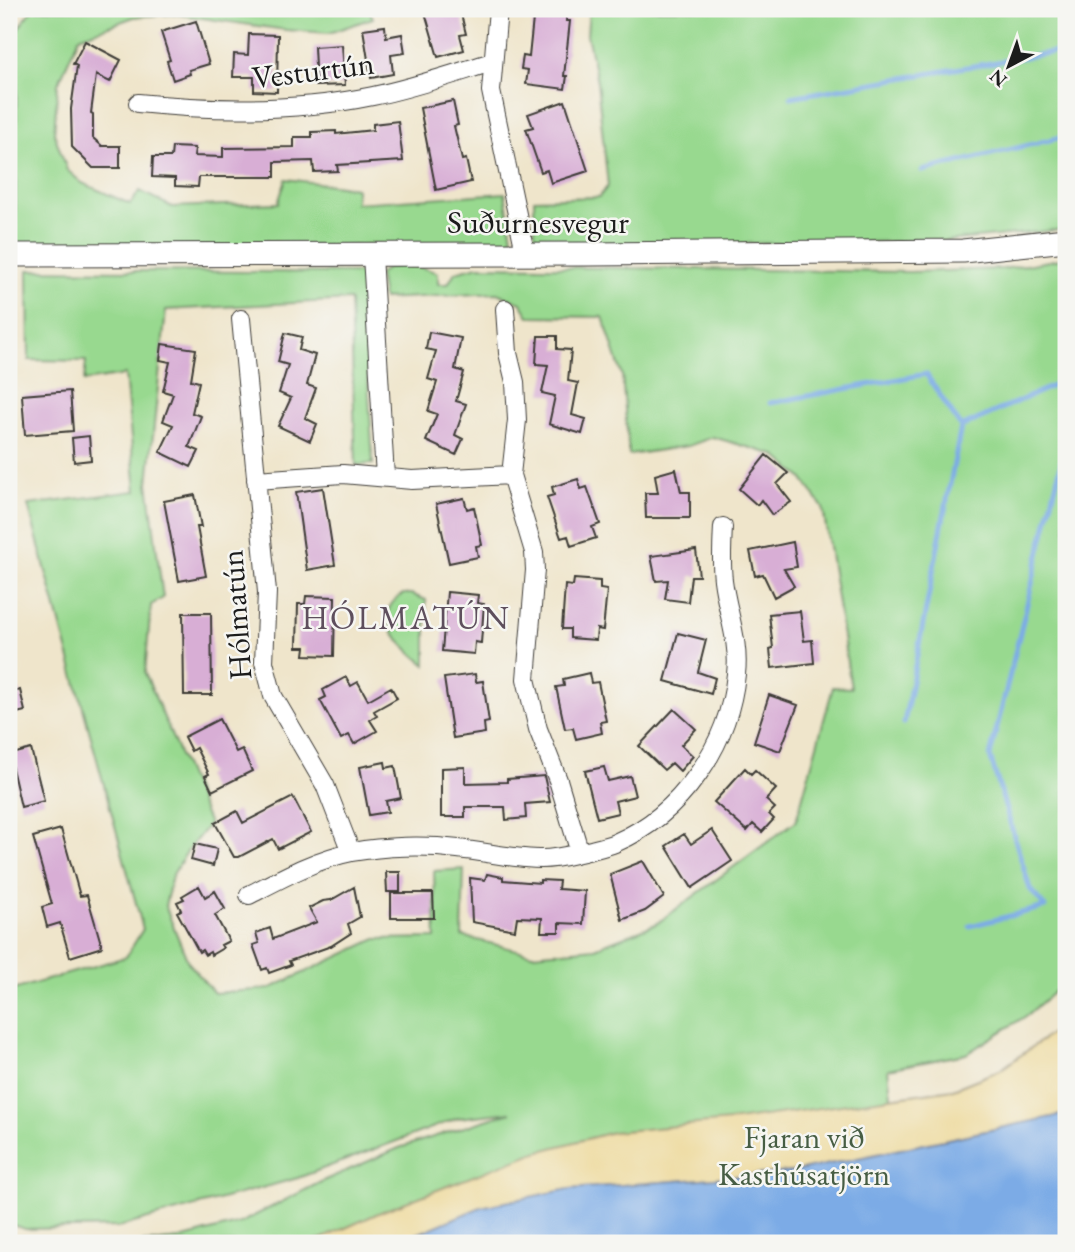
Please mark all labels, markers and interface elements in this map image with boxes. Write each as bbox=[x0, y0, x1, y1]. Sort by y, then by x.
north arrow bbox=[974, 32, 1044, 102]
street label: Vesturtún bbox=[250, 42, 376, 98]
text: N bbox=[984, 64, 1012, 93]
street label: Suðurnesvegur bbox=[447, 201, 629, 243]
street label: Hólmatún bbox=[210, 548, 261, 682]
district label: HÓLMATÚN bbox=[301, 596, 511, 639]
park label: Fjaran við Kasthúsatjörn bbox=[718, 1116, 890, 1195]

